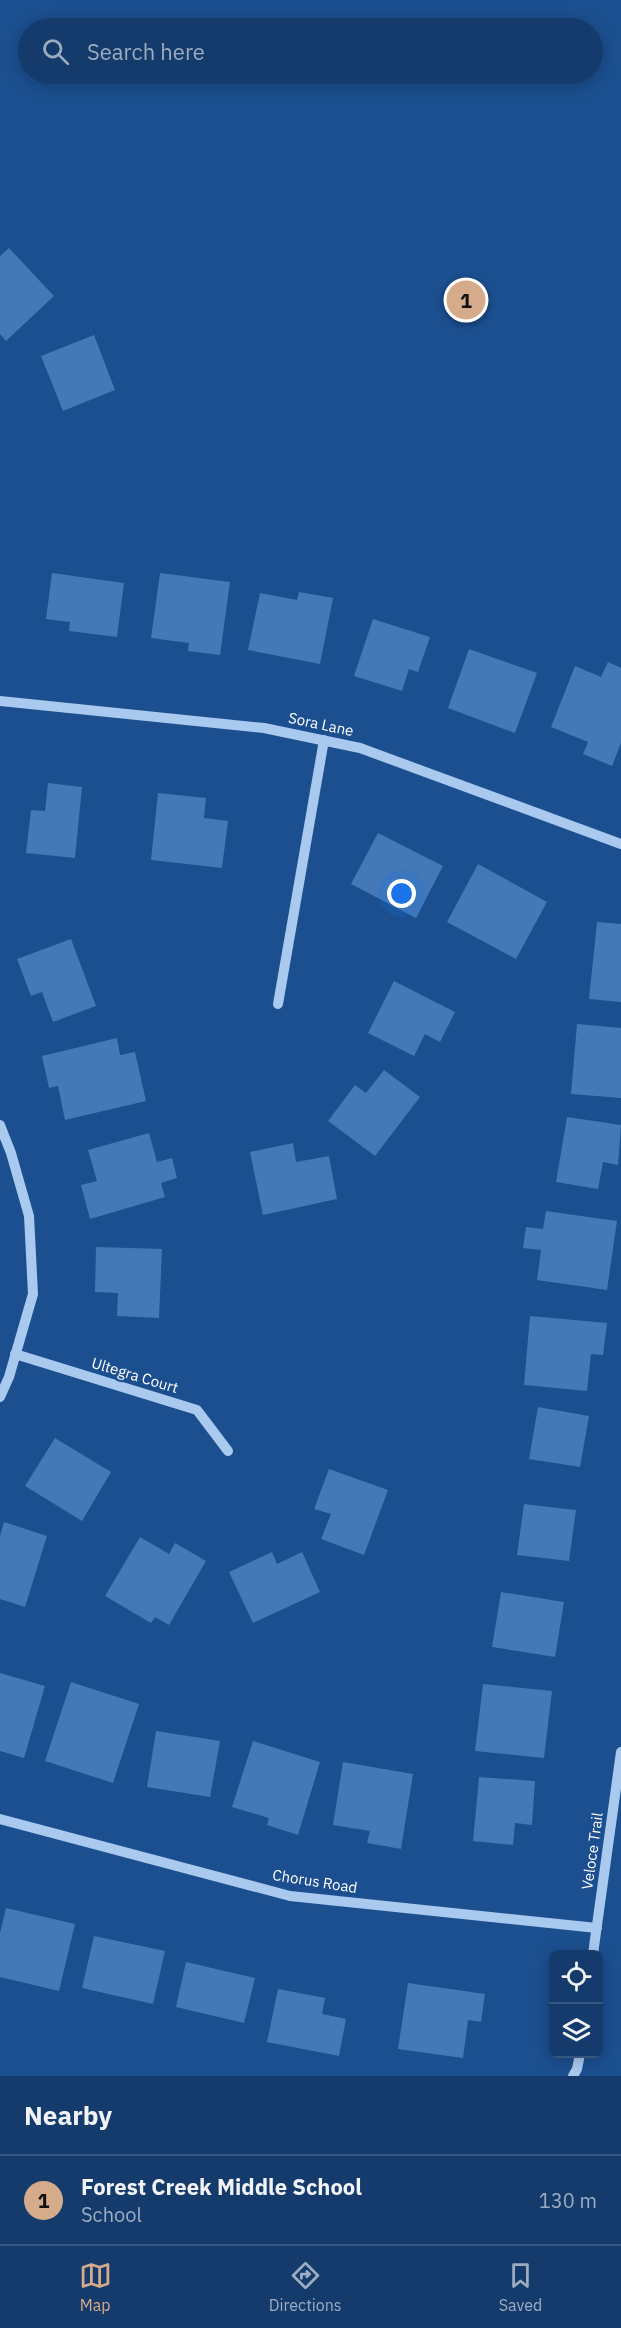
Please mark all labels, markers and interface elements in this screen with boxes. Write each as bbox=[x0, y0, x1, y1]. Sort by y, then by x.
search box bbox=[18, 18, 603, 84]
icon: search bbox=[39, 35, 72, 68]
text: Search here bbox=[87, 37, 205, 66]
pin: 1 bbox=[446, 278, 486, 322]
street label: Sora Lane bbox=[287, 708, 355, 740]
your location bbox=[387, 879, 416, 908]
street label: Ultegra Court bbox=[89, 1353, 181, 1397]
street label: Veloce Trail bbox=[577, 1811, 607, 1891]
street label: Chorus Road bbox=[271, 1865, 359, 1897]
map controls bbox=[549, 1950, 603, 2058]
button: locate bbox=[549, 1950, 603, 2004]
button: layers bbox=[549, 2004, 603, 2058]
text: Nearby bbox=[24, 2098, 112, 2132]
text: Forest Creek Middle School bbox=[81, 2172, 362, 2201]
text: 1 bbox=[38, 2187, 50, 2214]
text: 130 m bbox=[539, 2187, 597, 2214]
text: School bbox=[81, 2201, 142, 2228]
tab: Map bbox=[79, 2259, 112, 2315]
tab: Directions bbox=[269, 2259, 342, 2315]
tab: Saved bbox=[499, 2259, 542, 2315]

